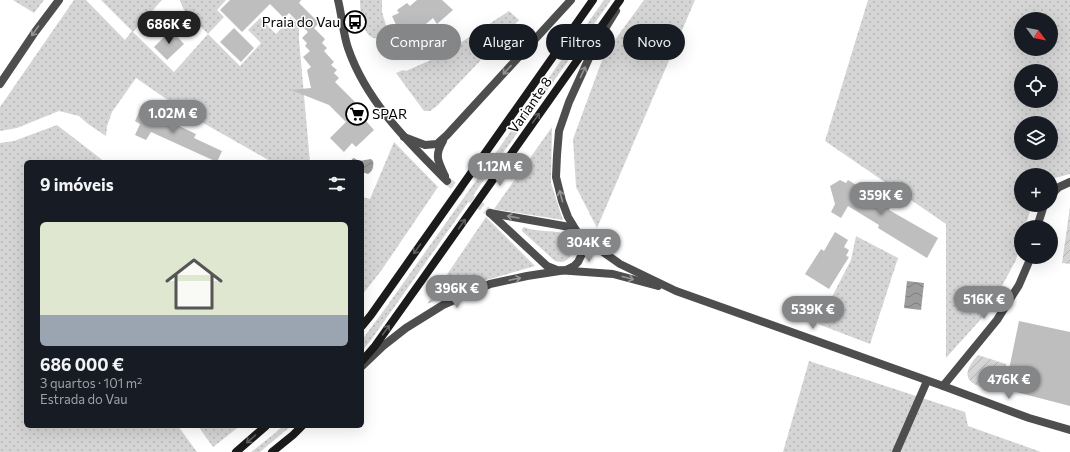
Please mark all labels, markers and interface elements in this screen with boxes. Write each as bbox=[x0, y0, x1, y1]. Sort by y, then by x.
bus stop icon: Praia do Vau bbox=[342, 9, 368, 35]
pin: 686K € bbox=[136, 11, 202, 45]
north arrow bbox=[1014, 12, 1058, 56]
map controls bbox=[1014, 12, 1058, 264]
place label: Praia do Vau bbox=[262, 13, 340, 30]
text: 686K € bbox=[147, 16, 191, 32]
chip: Comprar bbox=[376, 24, 461, 60]
chip: Alugar bbox=[469, 24, 538, 60]
chip: Filtros bbox=[546, 24, 615, 60]
chip: Novo bbox=[623, 24, 685, 60]
one-way arrow bbox=[31, 25, 40, 36]
button: locate bbox=[1014, 64, 1058, 108]
one-way arrow bbox=[502, 65, 511, 75]
one-way arrow bbox=[580, 66, 587, 78]
street label: Variante 8 bbox=[504, 73, 555, 136]
pin: 1.02M € bbox=[136, 100, 210, 134]
supermarket icon: SPAR bbox=[344, 101, 370, 127]
text: 1.02M € bbox=[148, 105, 198, 121]
place label: SPAR bbox=[372, 105, 407, 122]
one-way arrow bbox=[532, 113, 540, 124]
button: layers bbox=[1014, 116, 1058, 160]
pin: 1.12M € bbox=[463, 153, 537, 187]
text: 1.12M € bbox=[477, 158, 523, 174]
button: + bbox=[1014, 168, 1058, 212]
icon: filters bbox=[326, 173, 348, 195]
text: 9 imóveis bbox=[40, 174, 114, 195]
pin: 359K € bbox=[848, 182, 914, 216]
text: 359K € bbox=[859, 187, 903, 203]
one-way arrow bbox=[557, 190, 564, 203]
one-way arrow bbox=[507, 213, 520, 221]
one-way arrow bbox=[457, 219, 466, 230]
button: − bbox=[1014, 220, 1058, 264]
pin: 304K € bbox=[556, 229, 622, 263]
text: 304K € bbox=[567, 234, 611, 250]
one-way arrow bbox=[413, 244, 421, 255]
icon: home bbox=[158, 248, 230, 320]
one-way arrow bbox=[508, 274, 521, 282]
pin: 396K € bbox=[424, 275, 490, 309]
one-way arrow bbox=[621, 275, 634, 282]
text: 396K € bbox=[435, 280, 479, 296]
pin: 516K € bbox=[951, 286, 1017, 320]
text: 516K € bbox=[963, 291, 1005, 307]
pin: 539K € bbox=[780, 296, 846, 330]
text: 539K € bbox=[791, 301, 835, 317]
one-way arrow bbox=[382, 325, 390, 336]
text: 686 000 € bbox=[40, 354, 124, 375]
pin: 476K € bbox=[976, 366, 1042, 400]
text: 476K € bbox=[987, 371, 1031, 387]
text: 3 quartos · 101 m² bbox=[40, 375, 142, 391]
text: Estrada do Vau bbox=[40, 391, 128, 407]
one-way arrow bbox=[246, 434, 256, 444]

